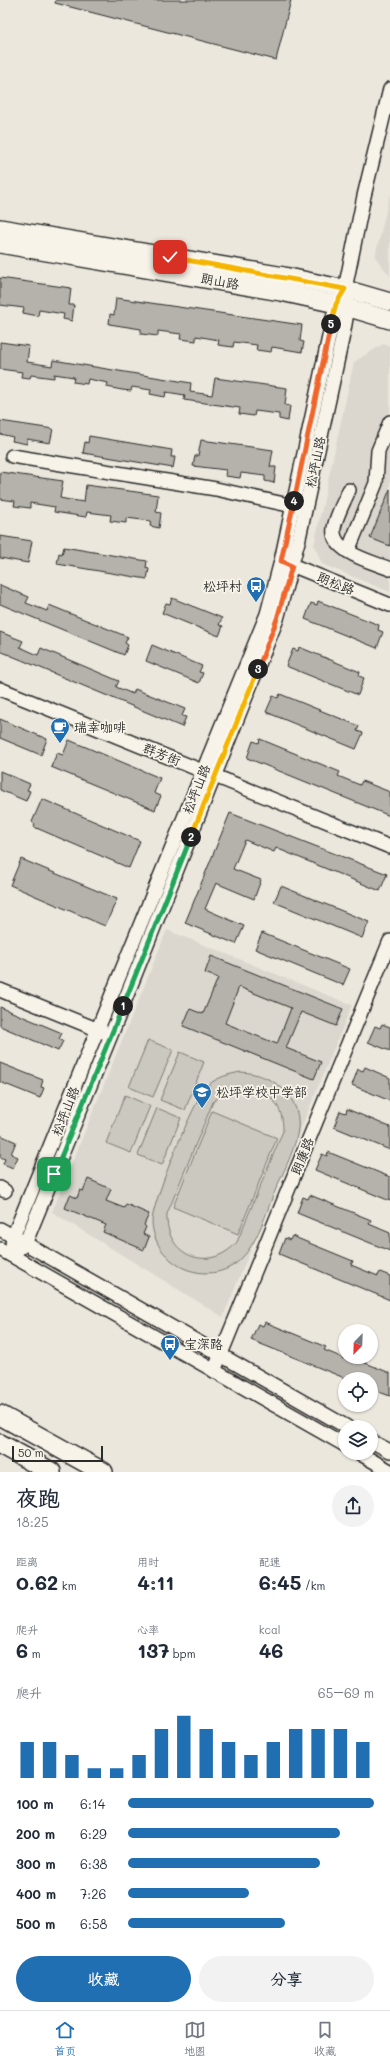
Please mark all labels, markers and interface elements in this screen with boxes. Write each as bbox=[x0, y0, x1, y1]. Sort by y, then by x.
pin bbox=[153, 240, 187, 274]
icon: check bbox=[159, 246, 181, 268]
street label: 朗山路 bbox=[199, 269, 241, 292]
pin: 5 bbox=[321, 314, 341, 334]
text: 5 bbox=[328, 316, 334, 331]
street label: 松坪山路 bbox=[301, 435, 328, 489]
pin: 4 bbox=[284, 491, 304, 511]
text: 4 bbox=[291, 493, 297, 508]
street label: 朗松路 bbox=[315, 567, 357, 598]
bus stop icon: 松坪村 bbox=[245, 575, 267, 603]
place label: 松坪村 bbox=[203, 577, 242, 594]
pin: 3 bbox=[248, 659, 268, 679]
text: 3 bbox=[255, 661, 261, 676]
cafe icon: 瑞幸咖啡 bbox=[49, 716, 71, 744]
place label: 瑞幸咖啡 bbox=[74, 718, 126, 735]
street label: 群芳街 bbox=[141, 738, 183, 769]
street label: 松坪山路 bbox=[178, 762, 213, 816]
pin: 2 bbox=[181, 827, 201, 847]
text: 2 bbox=[188, 829, 194, 844]
pin: 1 bbox=[113, 996, 133, 1016]
text: 1 bbox=[121, 998, 125, 1013]
school or university icon: 松坪学校中学部 bbox=[191, 1081, 213, 1109]
place label: 松坪学校中学部 bbox=[216, 1083, 307, 1100]
street label: 松坪山路 bbox=[47, 1084, 82, 1138]
street label: 朗康路 bbox=[286, 1135, 317, 1177]
pin bbox=[37, 1157, 71, 1191]
icon: arrive bbox=[43, 1163, 65, 1185]
north arrow bbox=[338, 1324, 378, 1364]
map controls bbox=[338, 1324, 378, 1460]
bus stop icon: 宝深路 bbox=[159, 1333, 181, 1361]
place label: 宝深路 bbox=[184, 1335, 223, 1352]
button: locate bbox=[338, 1372, 378, 1412]
button: layers bbox=[338, 1420, 378, 1460]
scale bar bbox=[12, 1444, 103, 1463]
text: 50 m bbox=[18, 1445, 44, 1460]
text: 夜跑 bbox=[16, 1483, 60, 1512]
button: share bbox=[332, 1485, 374, 1527]
text: 18:25 bbox=[16, 1513, 49, 1530]
text: 距离 bbox=[16, 1554, 38, 1569]
text: 用时 bbox=[137, 1554, 159, 1569]
text: 配速 bbox=[259, 1554, 281, 1569]
text: 0.62 bbox=[16, 1569, 58, 1595]
text: 4:11 bbox=[137, 1569, 174, 1595]
text: 6:45 bbox=[259, 1569, 301, 1595]
text: km bbox=[58, 1578, 76, 1593]
text: /km bbox=[301, 1578, 325, 1593]
text: 爬升 bbox=[16, 1622, 38, 1637]
text: 心率 bbox=[137, 1622, 159, 1637]
text: kcal bbox=[259, 1622, 281, 1637]
text: 6 bbox=[16, 1637, 28, 1663]
text: 137 bbox=[137, 1637, 169, 1663]
text: 46 bbox=[259, 1637, 283, 1663]
text: m bbox=[28, 1646, 40, 1661]
text: bpm bbox=[169, 1646, 195, 1661]
text: 爬升 bbox=[16, 1684, 42, 1701]
text: 65–69 m bbox=[318, 1684, 374, 1701]
text: 100 m bbox=[16, 1795, 53, 1812]
text: 6:14 bbox=[80, 1795, 105, 1812]
text: 200 m bbox=[16, 1825, 55, 1842]
text: 6:29 bbox=[80, 1825, 107, 1842]
text: 300 m bbox=[16, 1855, 56, 1872]
text: 6:38 bbox=[80, 1855, 107, 1872]
text: 400 m bbox=[16, 1885, 56, 1902]
text: 7:26 bbox=[80, 1885, 106, 1902]
text: 500 m bbox=[16, 1915, 55, 1932]
text: 6:58 bbox=[80, 1915, 107, 1932]
button: 收藏 bbox=[16, 1956, 191, 2002]
button: 分享 bbox=[199, 1956, 374, 2002]
tab: 首页 bbox=[54, 2019, 76, 2058]
tab: 地图 bbox=[184, 2019, 206, 2058]
tab: 收藏 bbox=[314, 2019, 336, 2058]

